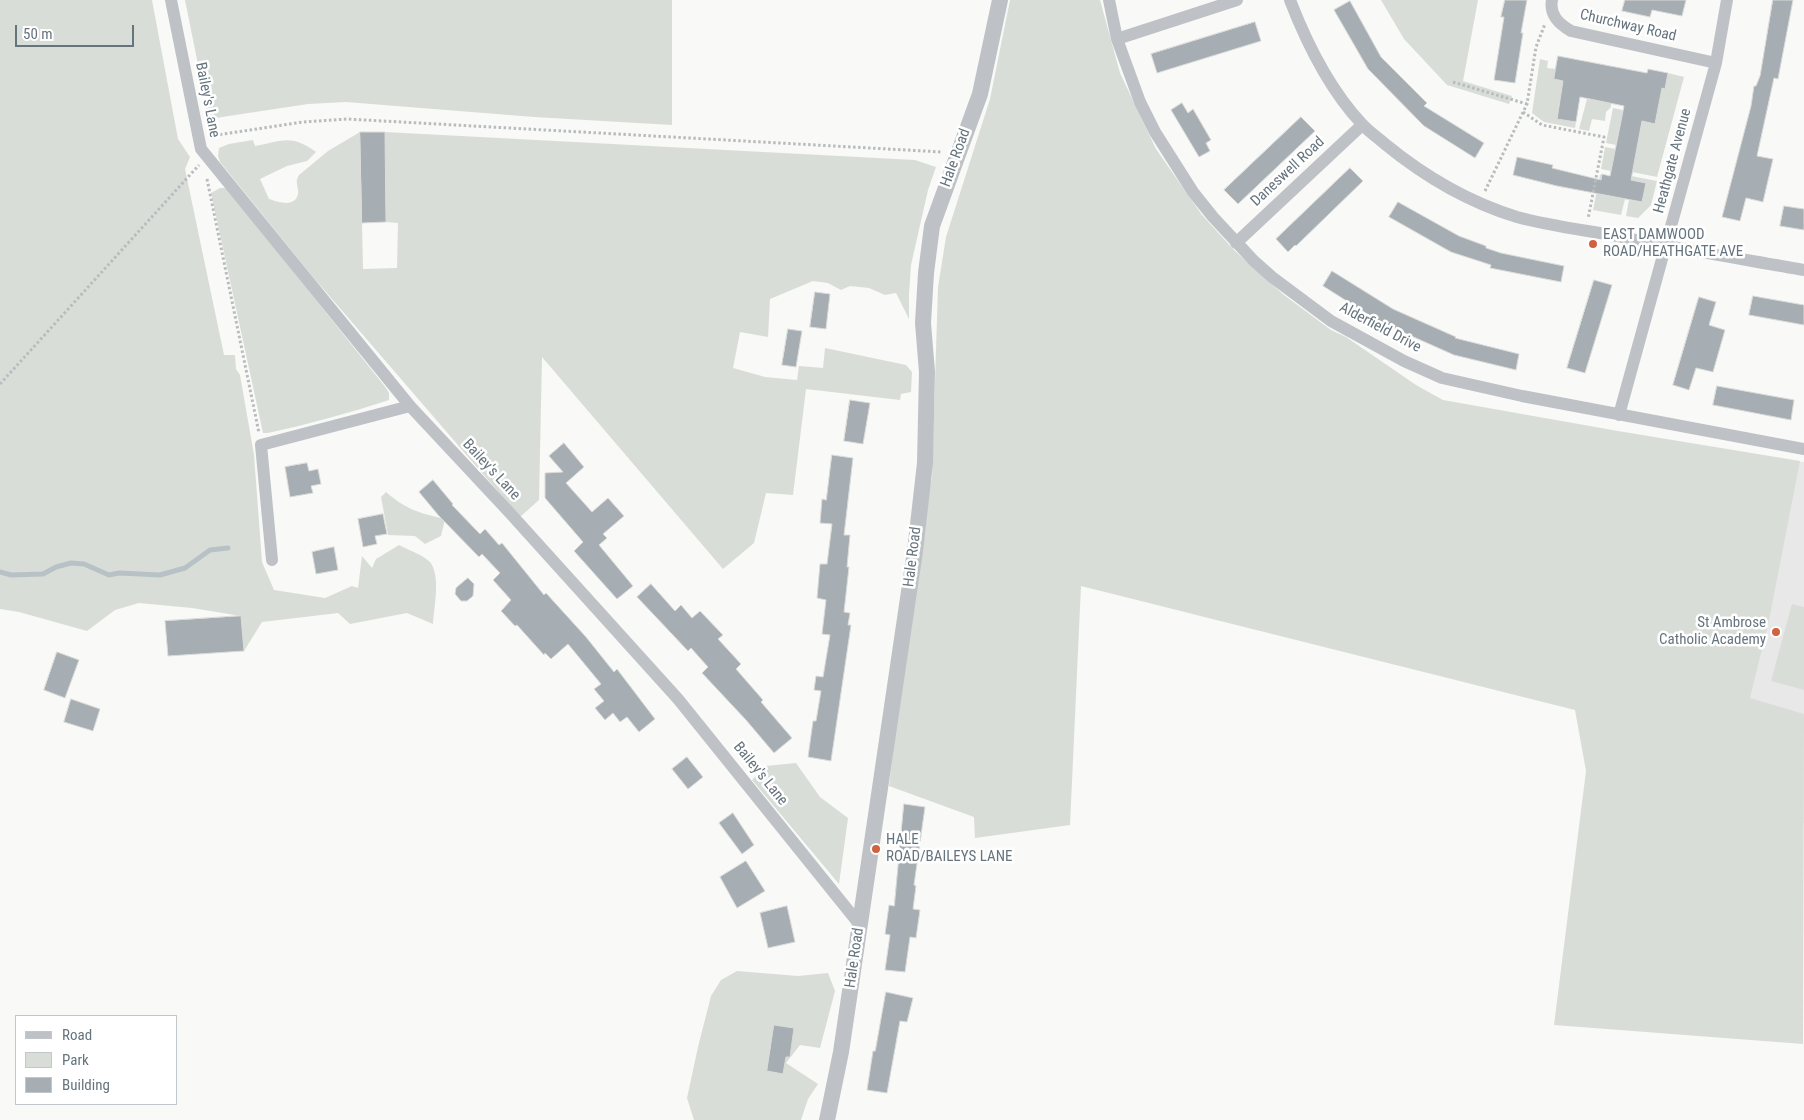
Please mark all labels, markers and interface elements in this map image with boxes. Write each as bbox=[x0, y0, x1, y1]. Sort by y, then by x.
street label: Churchway Road bbox=[1578, 6, 1678, 46]
scale bar bbox=[18, 15, 136, 47]
text: 50 m bbox=[23, 25, 53, 43]
street label: Bailey's Lane bbox=[191, 61, 223, 139]
street label: Heathgate Avenue bbox=[1650, 107, 1696, 215]
street label: Hale Road bbox=[937, 126, 975, 190]
street label: Daneswell Road bbox=[1247, 133, 1329, 211]
place label: EAST DAMWOOD ROAD/HEATHGATE AVE bbox=[1603, 226, 1743, 261]
marker: EAST DAMWOOD ROAD/HEATHGATE AVE bbox=[1587, 238, 1599, 250]
street label: Alderfield Drive bbox=[1336, 299, 1424, 357]
street label: Bailey's Lane bbox=[458, 436, 524, 504]
street label: Hale Road bbox=[900, 526, 926, 588]
place label: St Ambrose Catholic Academy bbox=[1659, 614, 1766, 649]
marker: St Ambrose Catholic Academy bbox=[1770, 626, 1782, 638]
street label: Bailey's Lane bbox=[729, 739, 791, 809]
place label: HALE ROAD/BAILEYS LANE bbox=[886, 831, 1012, 866]
marker: HALE ROAD/BAILEYS LANE bbox=[870, 843, 882, 855]
street label: Hale Road bbox=[842, 927, 868, 989]
legend bbox=[15, 1015, 178, 1105]
text: Road bbox=[62, 1026, 92, 1044]
text: Park bbox=[62, 1051, 89, 1069]
text: Building bbox=[62, 1076, 110, 1094]

